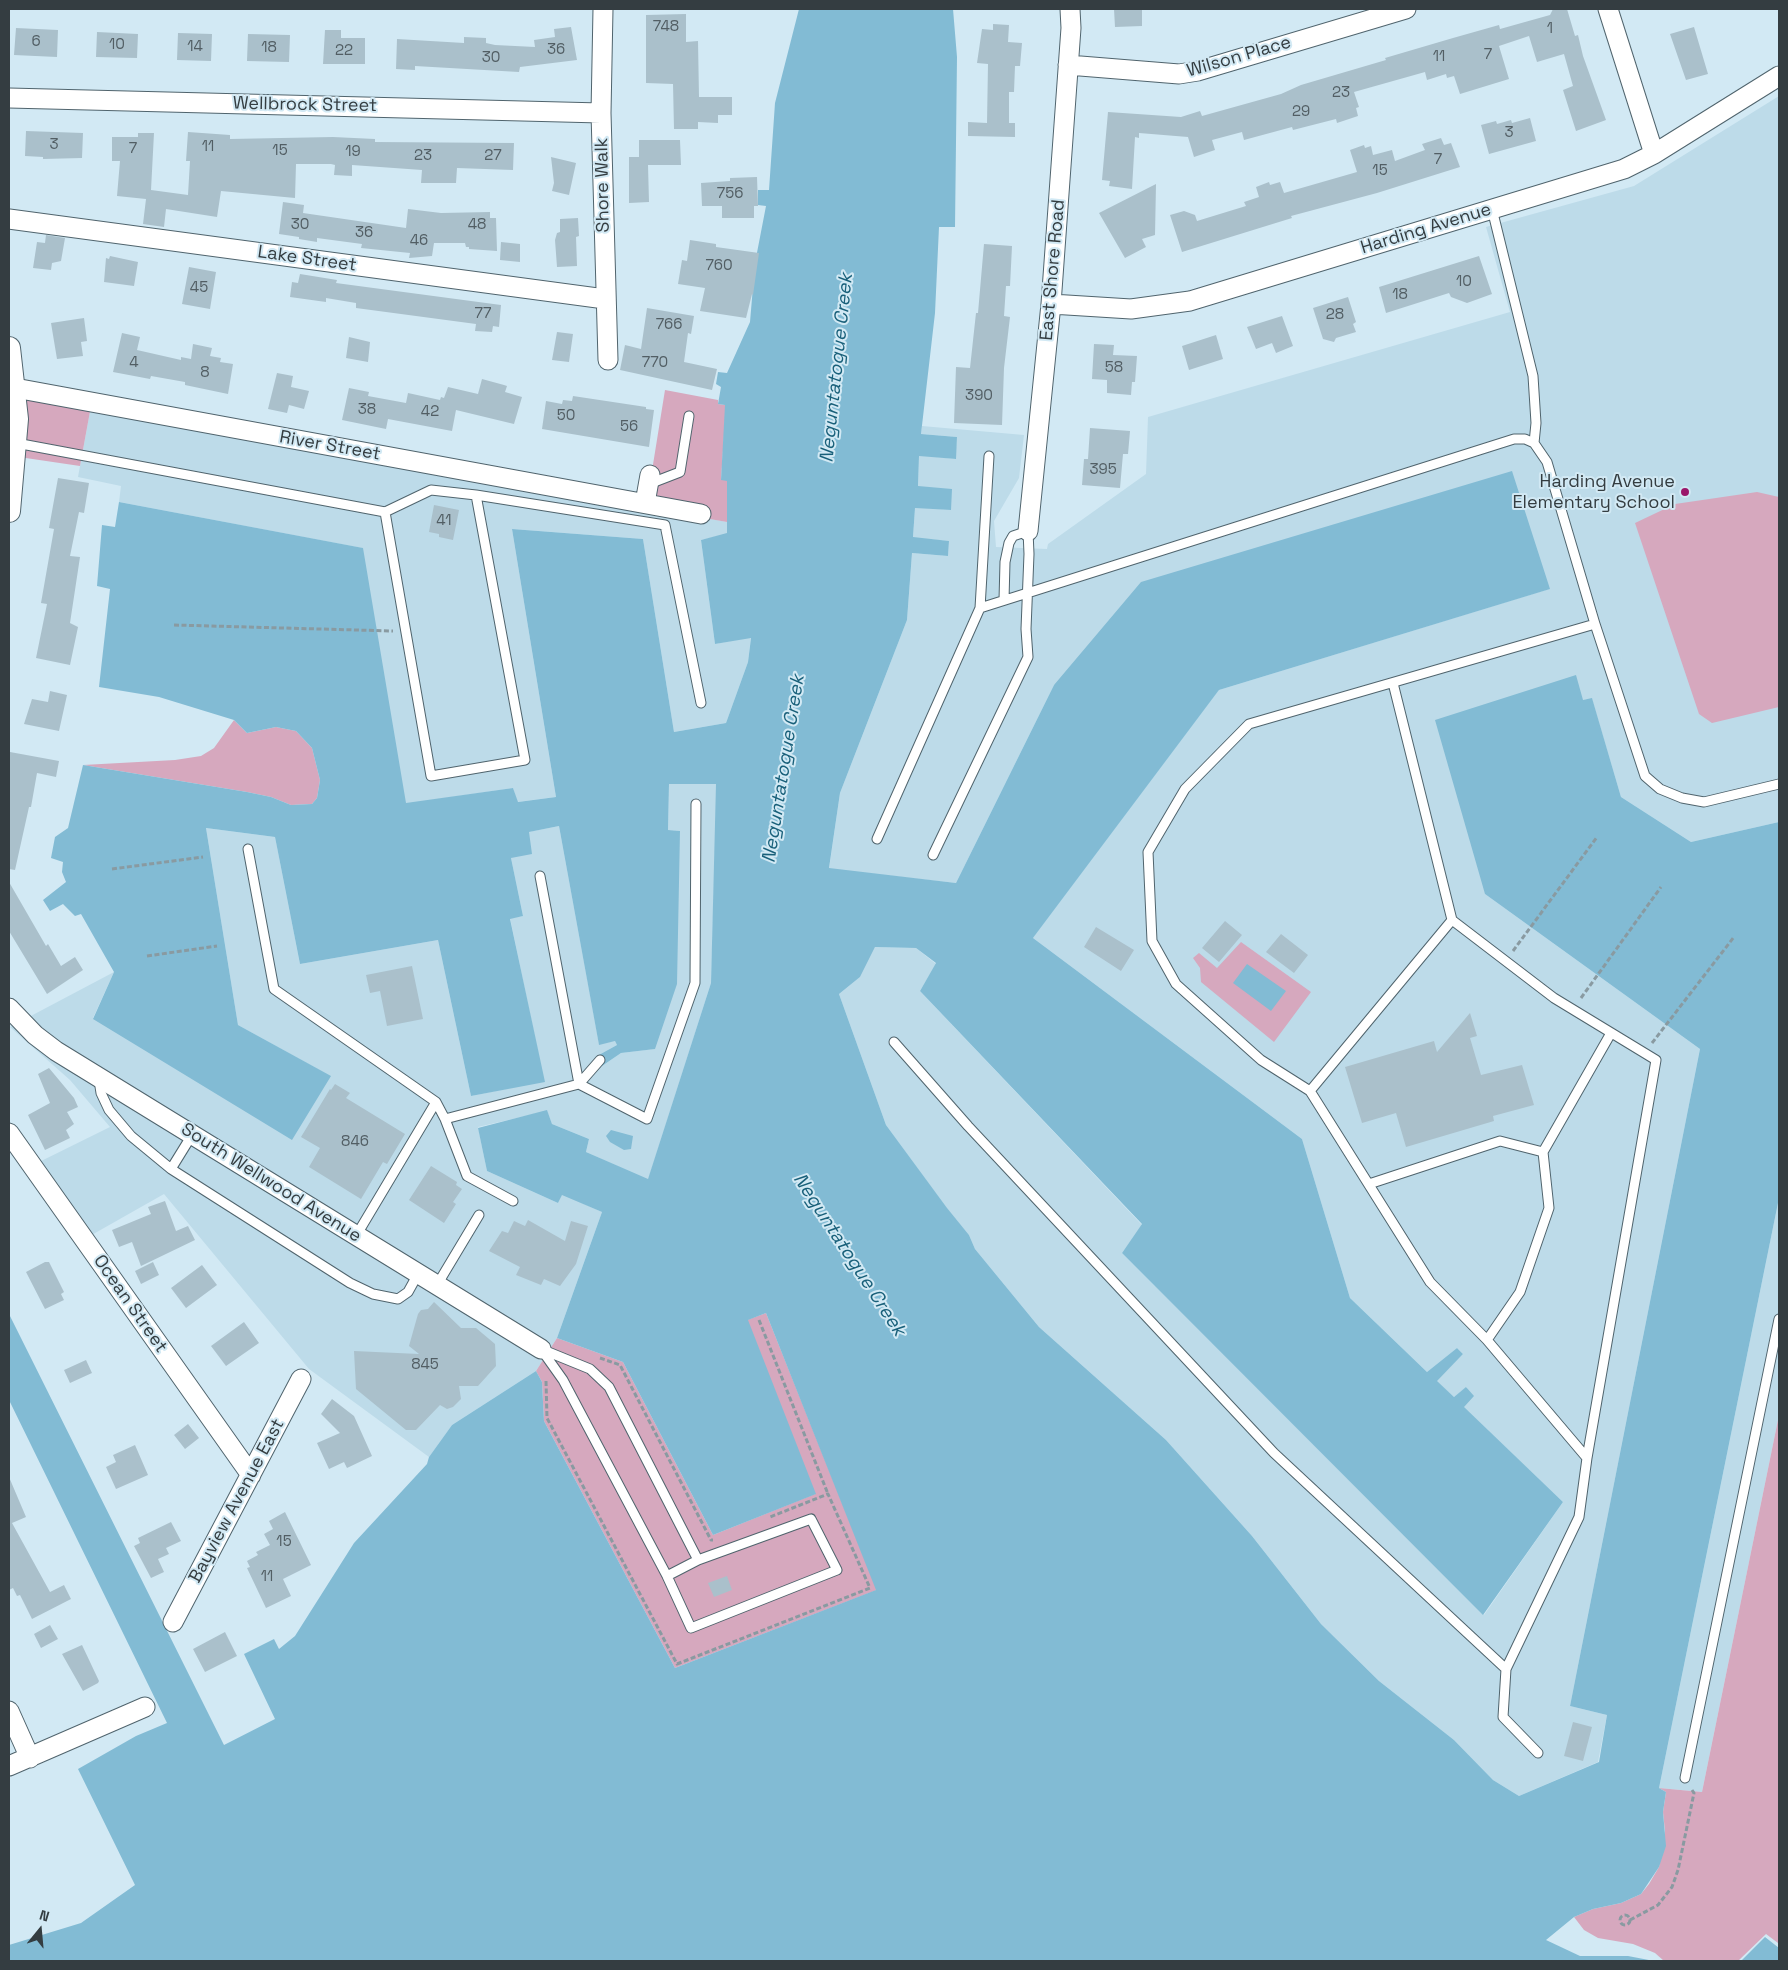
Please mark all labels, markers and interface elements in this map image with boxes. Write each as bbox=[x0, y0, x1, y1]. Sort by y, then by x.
house number: 748 bbox=[653, 18, 679, 36]
house number: 1 bbox=[1547, 20, 1553, 38]
street label: Wilson Place bbox=[1184, 32, 1294, 82]
house number: 6 bbox=[31, 33, 41, 51]
house number: 10 bbox=[109, 36, 125, 54]
house number: 14 bbox=[187, 38, 203, 56]
house number: 18 bbox=[261, 39, 277, 57]
house number: 36 bbox=[547, 41, 565, 59]
house number: 22 bbox=[335, 42, 353, 60]
house number: 7 bbox=[1484, 46, 1492, 64]
house number: 11 bbox=[1433, 48, 1445, 66]
house number: 30 bbox=[482, 49, 500, 67]
house number: 23 bbox=[1332, 84, 1350, 102]
street label: Wellbrock Street bbox=[233, 93, 377, 117]
house number: 29 bbox=[1292, 103, 1310, 121]
house number: 3 bbox=[1504, 124, 1514, 142]
house number: 3 bbox=[49, 136, 59, 154]
street label: Shore Walk bbox=[591, 137, 615, 233]
house number: 11 bbox=[202, 138, 214, 156]
house number: 7 bbox=[129, 140, 137, 158]
house number: 15 bbox=[272, 142, 288, 160]
house number: 19 bbox=[345, 143, 361, 161]
house number: 23 bbox=[414, 147, 432, 165]
house number: 27 bbox=[484, 147, 502, 165]
house number: 7 bbox=[1434, 151, 1442, 169]
house number: 15 bbox=[1372, 162, 1388, 180]
house number: 756 bbox=[717, 185, 743, 203]
street label: East Shore Road bbox=[1036, 198, 1070, 342]
street label: Harding Avenue bbox=[1358, 199, 1494, 259]
house number: 30 bbox=[291, 216, 309, 234]
house number: 48 bbox=[468, 216, 486, 234]
house number: 36 bbox=[355, 224, 373, 242]
house number: 46 bbox=[410, 232, 428, 250]
street label: Lake Street bbox=[256, 241, 358, 277]
house number: 760 bbox=[705, 257, 733, 275]
water label: Neguntatogue Creek bbox=[816, 272, 858, 464]
house number: 10 bbox=[1456, 273, 1472, 291]
house number: 45 bbox=[190, 279, 208, 297]
house number: 18 bbox=[1392, 286, 1408, 304]
house number: 77 bbox=[475, 305, 491, 323]
house number: 28 bbox=[1326, 306, 1344, 324]
house number: 766 bbox=[656, 316, 682, 334]
house number: 4 bbox=[129, 354, 139, 372]
house number: 770 bbox=[642, 354, 668, 372]
house number: 58 bbox=[1105, 359, 1123, 377]
house number: 8 bbox=[200, 364, 210, 382]
house number: 390 bbox=[965, 387, 993, 405]
house number: 38 bbox=[358, 401, 376, 419]
house number: 42 bbox=[421, 403, 439, 421]
house number: 50 bbox=[557, 407, 575, 425]
house number: 56 bbox=[620, 418, 638, 436]
street label: River Street bbox=[278, 426, 382, 466]
house number: 395 bbox=[1089, 461, 1117, 479]
place label: Harding Avenue Elementary School bbox=[1512, 471, 1675, 514]
marker: Harding Avenue Elementary School bbox=[1679, 486, 1691, 498]
house number: 41 bbox=[436, 512, 452, 530]
water label: Neguntatogue Creek bbox=[758, 673, 810, 865]
street label: South Wellwood Avenue bbox=[177, 1119, 365, 1247]
house number: 846 bbox=[341, 1133, 369, 1151]
water label: Neguntatogue Creek bbox=[788, 1169, 910, 1341]
street label: Ocean Street bbox=[88, 1251, 172, 1357]
house number: 845 bbox=[411, 1356, 439, 1374]
street label: Bayview Avenue East bbox=[185, 1415, 289, 1587]
house number: 15 bbox=[276, 1533, 292, 1551]
house number: 11 bbox=[261, 1568, 273, 1586]
north arrow bbox=[15, 1905, 65, 1955]
text: N bbox=[37, 1906, 51, 1926]

